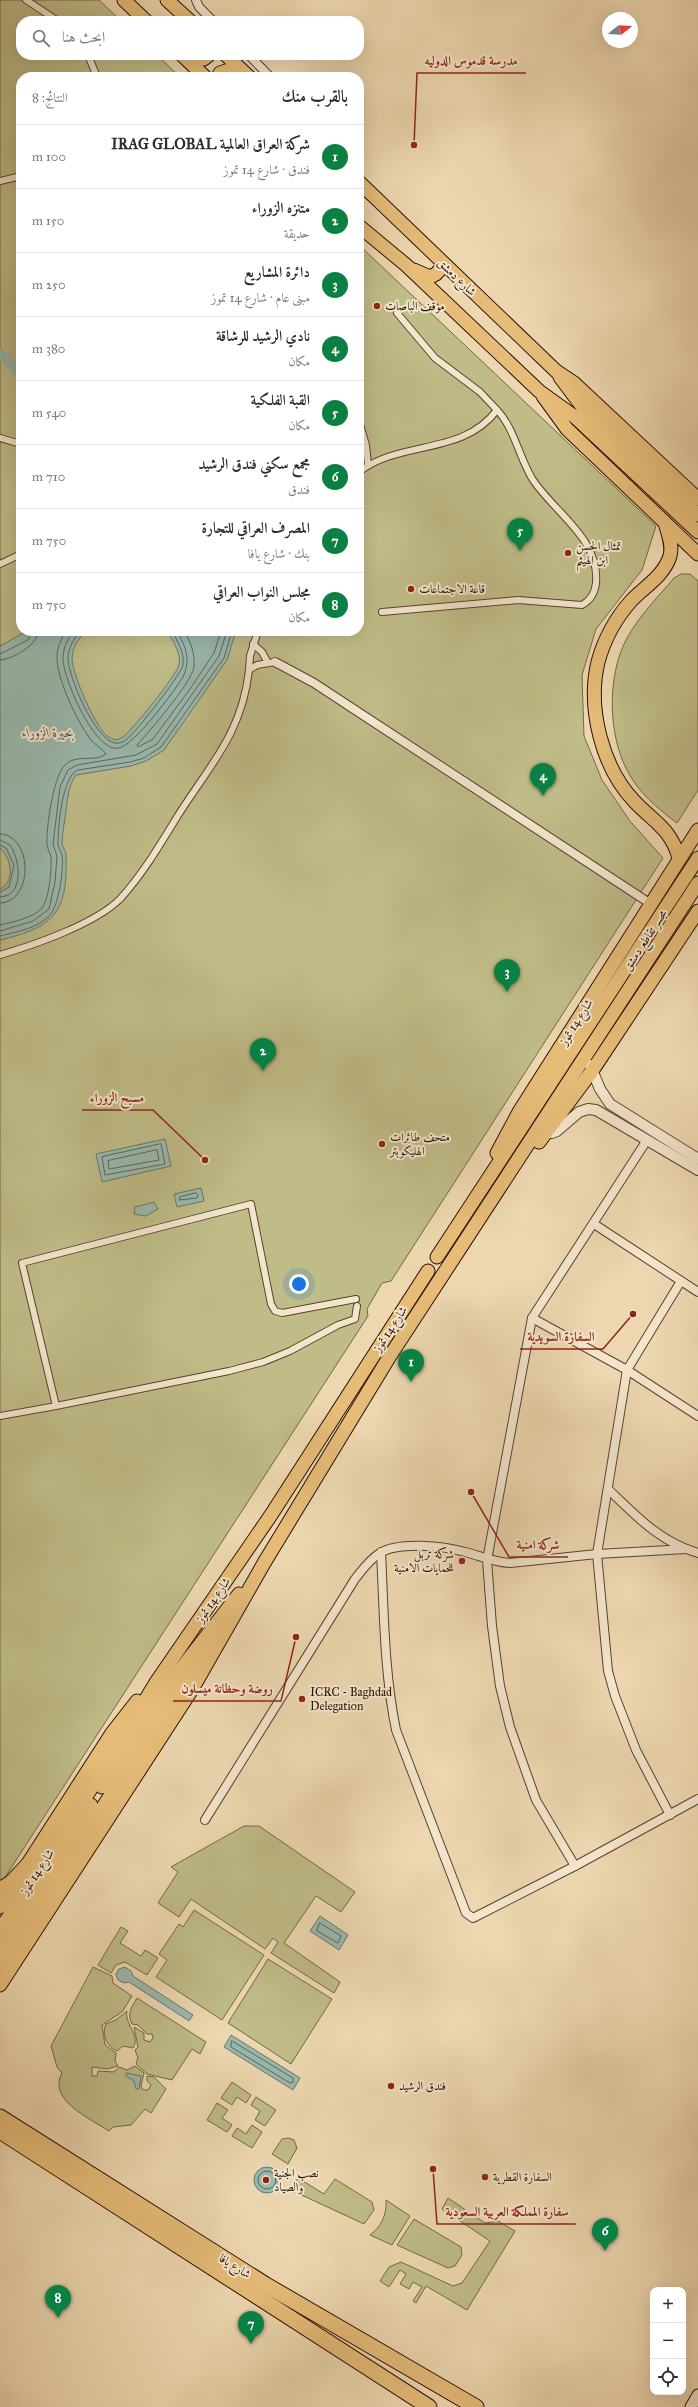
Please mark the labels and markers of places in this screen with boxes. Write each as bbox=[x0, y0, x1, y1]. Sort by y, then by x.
callout: مدرسة قدموس الدوليه bbox=[417, 48, 526, 73]
place label: موقف الباصات bbox=[385, 299, 445, 314]
marker: موقف الباصات bbox=[372, 301, 382, 311]
pin: 5 bbox=[507, 518, 533, 551]
place label: تمثال الحسن ابن الهيثم bbox=[576, 539, 621, 572]
marker: تمثال الحسن ابن الهيثم bbox=[563, 548, 573, 558]
place label: قاعة الاجتماعات bbox=[419, 582, 485, 596]
marker: قاعة الاجتماعات bbox=[406, 584, 416, 594]
pin: 4 bbox=[530, 763, 556, 796]
pin: 3 bbox=[494, 959, 520, 992]
pin: 2 bbox=[250, 1038, 276, 1071]
callout: مسبح الزوراء bbox=[82, 1085, 153, 1110]
place label: متحف طائرات الهليكوبتر bbox=[388, 1130, 450, 1159]
marker: متحف طائرات الهليكوبتر bbox=[377, 1139, 387, 1149]
callout: السفارة السويدية bbox=[520, 1324, 603, 1349]
pin: 1 bbox=[398, 1349, 424, 1382]
callout: شركة امنية bbox=[509, 1532, 568, 1557]
place label: شركة تربل للحمايات الامنية bbox=[394, 1546, 454, 1576]
marker: شركة تربل للحمايات الامنية bbox=[457, 1556, 467, 1566]
callout: روضة وحظانة ميسلون bbox=[173, 1676, 281, 1701]
place label: ICRC - Baghdad Delegation bbox=[310, 1685, 392, 1714]
marker: ICRC - Baghdad Delegation bbox=[297, 1694, 307, 1704]
place label: فندق الرشيد bbox=[399, 2079, 446, 2093]
marker: فندق الرشيد bbox=[386, 2081, 396, 2091]
place label: نصب الجنية والصياد bbox=[274, 2166, 319, 2195]
place label: السفارة القطرية bbox=[493, 2170, 552, 2185]
marker: السفارة القطرية bbox=[480, 2172, 490, 2182]
marker: نصب الجنية والصياد bbox=[261, 2175, 271, 2185]
callout: سفارة المملكة العربية السعودية bbox=[437, 2199, 576, 2224]
pin: 6 bbox=[592, 2218, 618, 2251]
pin: 8 bbox=[45, 2285, 71, 2318]
pin: 7 bbox=[238, 2311, 264, 2344]

